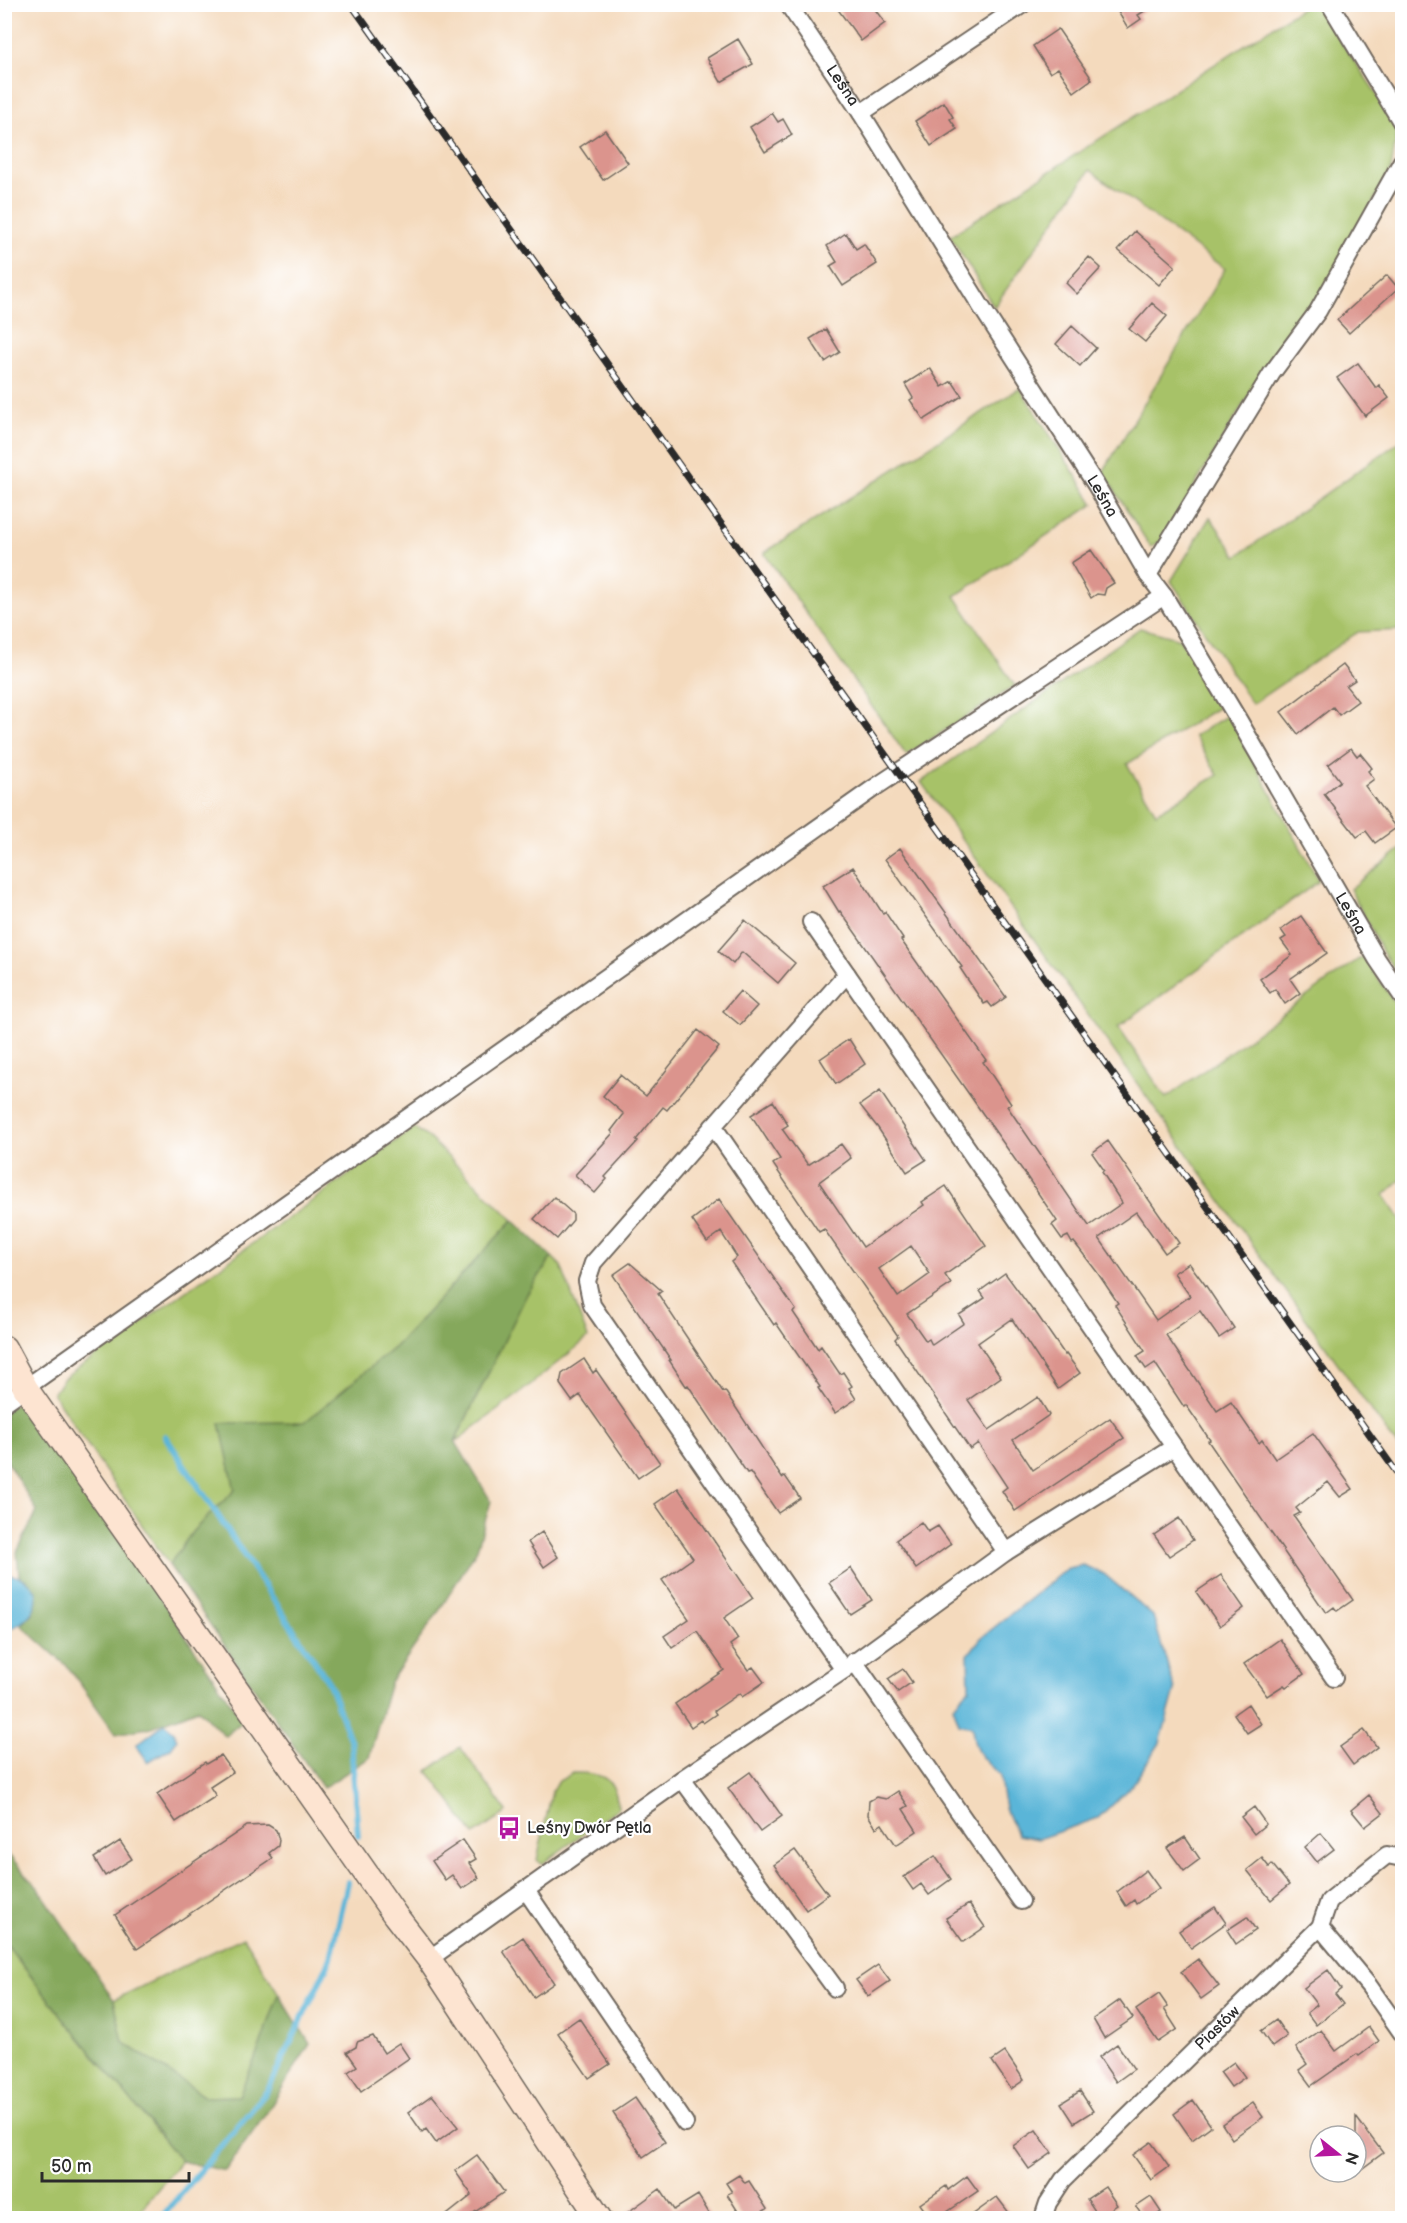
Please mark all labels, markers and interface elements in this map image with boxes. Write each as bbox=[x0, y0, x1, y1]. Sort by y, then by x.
street label: Leśna bbox=[822, 61, 863, 110]
street label: Leśna bbox=[1083, 472, 1122, 520]
street label: Leśna bbox=[1331, 889, 1370, 938]
bus stop icon: Leśny Dwór Pętla bbox=[496, 1815, 522, 1841]
place label: Leśny Dwór Pętla bbox=[527, 1819, 652, 1838]
street label: Piastów bbox=[1191, 2002, 1244, 2054]
north arrow bbox=[1308, 2124, 1368, 2184]
scale bar bbox=[42, 2145, 189, 2183]
text: N bbox=[1340, 2150, 1362, 2167]
text: 50 m bbox=[51, 2156, 92, 2177]

